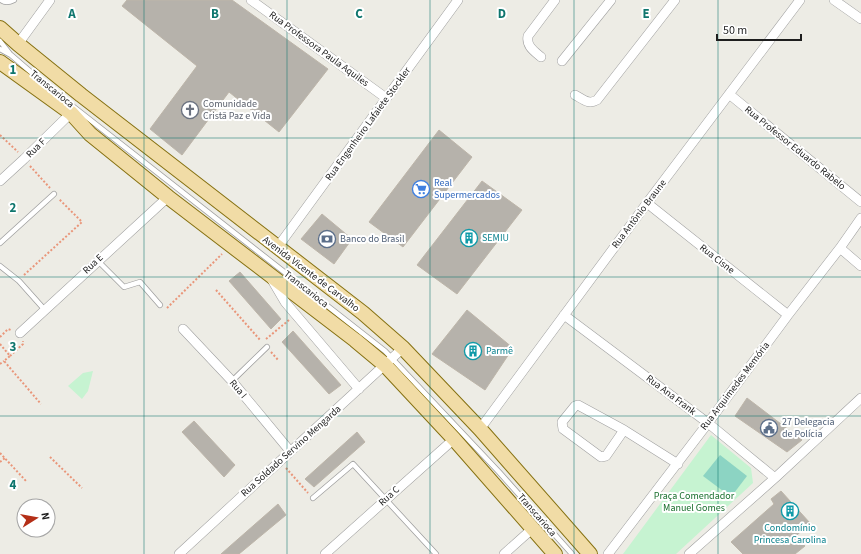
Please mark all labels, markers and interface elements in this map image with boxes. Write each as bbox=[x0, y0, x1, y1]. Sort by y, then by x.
text: A bbox=[67, 5, 76, 23]
text: B bbox=[211, 5, 219, 23]
text: C bbox=[355, 5, 363, 23]
text: D bbox=[498, 5, 506, 23]
text: E bbox=[642, 5, 650, 23]
street label: Rua Professora Paula Aquiles bbox=[266, 8, 372, 90]
scale bar bbox=[717, 16, 801, 42]
text: 50 m bbox=[723, 22, 747, 39]
text: 1 bbox=[10, 61, 17, 79]
street label: Rua Engenheiro Lafaiete Stockler bbox=[322, 64, 414, 184]
street label: Transcarioca bbox=[27, 67, 77, 111]
place label: Comunidade Cristã Paz e Vida bbox=[203, 97, 271, 123]
church icon: Comunidade Cristã Paz e Vida bbox=[180, 100, 200, 120]
street label: Rua Professor Eduardo Rabelo bbox=[742, 103, 848, 193]
street label: Rua F bbox=[23, 135, 49, 161]
place label: Real Supermercados bbox=[434, 176, 500, 202]
street label: Rua Antônio Braune bbox=[608, 177, 670, 251]
supermarket icon: Real Supermercados bbox=[411, 179, 431, 199]
text: 2 bbox=[10, 199, 17, 217]
building icon: SEMIU bbox=[459, 228, 479, 248]
bank icon: Banco do Brasil bbox=[317, 229, 337, 249]
place label: SEMIU bbox=[482, 231, 509, 245]
place label: Banco do Brasil bbox=[340, 232, 405, 246]
street label: Avenida Vicente de Carvalho bbox=[260, 233, 362, 315]
street label: Rua Cisne bbox=[697, 241, 737, 277]
street label: Rua E bbox=[80, 251, 106, 277]
street label: Transcarioca bbox=[281, 267, 331, 311]
text: 3 bbox=[10, 338, 17, 356]
street label: Rua Arquimedes Memória bbox=[697, 339, 773, 433]
building icon: Parmê bbox=[463, 341, 483, 361]
place label: Parmê bbox=[486, 344, 513, 358]
street label: Rua Ana Frank bbox=[643, 371, 699, 419]
street label: Rua I bbox=[226, 377, 250, 401]
street label: Rua Soldado Servino Mengarda bbox=[238, 402, 344, 500]
place label: 27 Delegacia de Polícia bbox=[782, 415, 834, 441]
public building icon: 27 Delegacia de Polícia bbox=[759, 418, 779, 438]
text: 4 bbox=[10, 476, 17, 494]
street label: Rua C bbox=[375, 483, 403, 509]
park label: Praça Comendador Manuel Gomes bbox=[654, 489, 735, 515]
street label: Transcarioca bbox=[514, 490, 560, 540]
north arrow bbox=[16, 498, 56, 538]
building icon: Condomínio Princesa Carolina bbox=[780, 501, 800, 521]
text: N bbox=[37, 511, 53, 521]
place label: Condomínio Princesa Carolina bbox=[754, 521, 826, 547]

